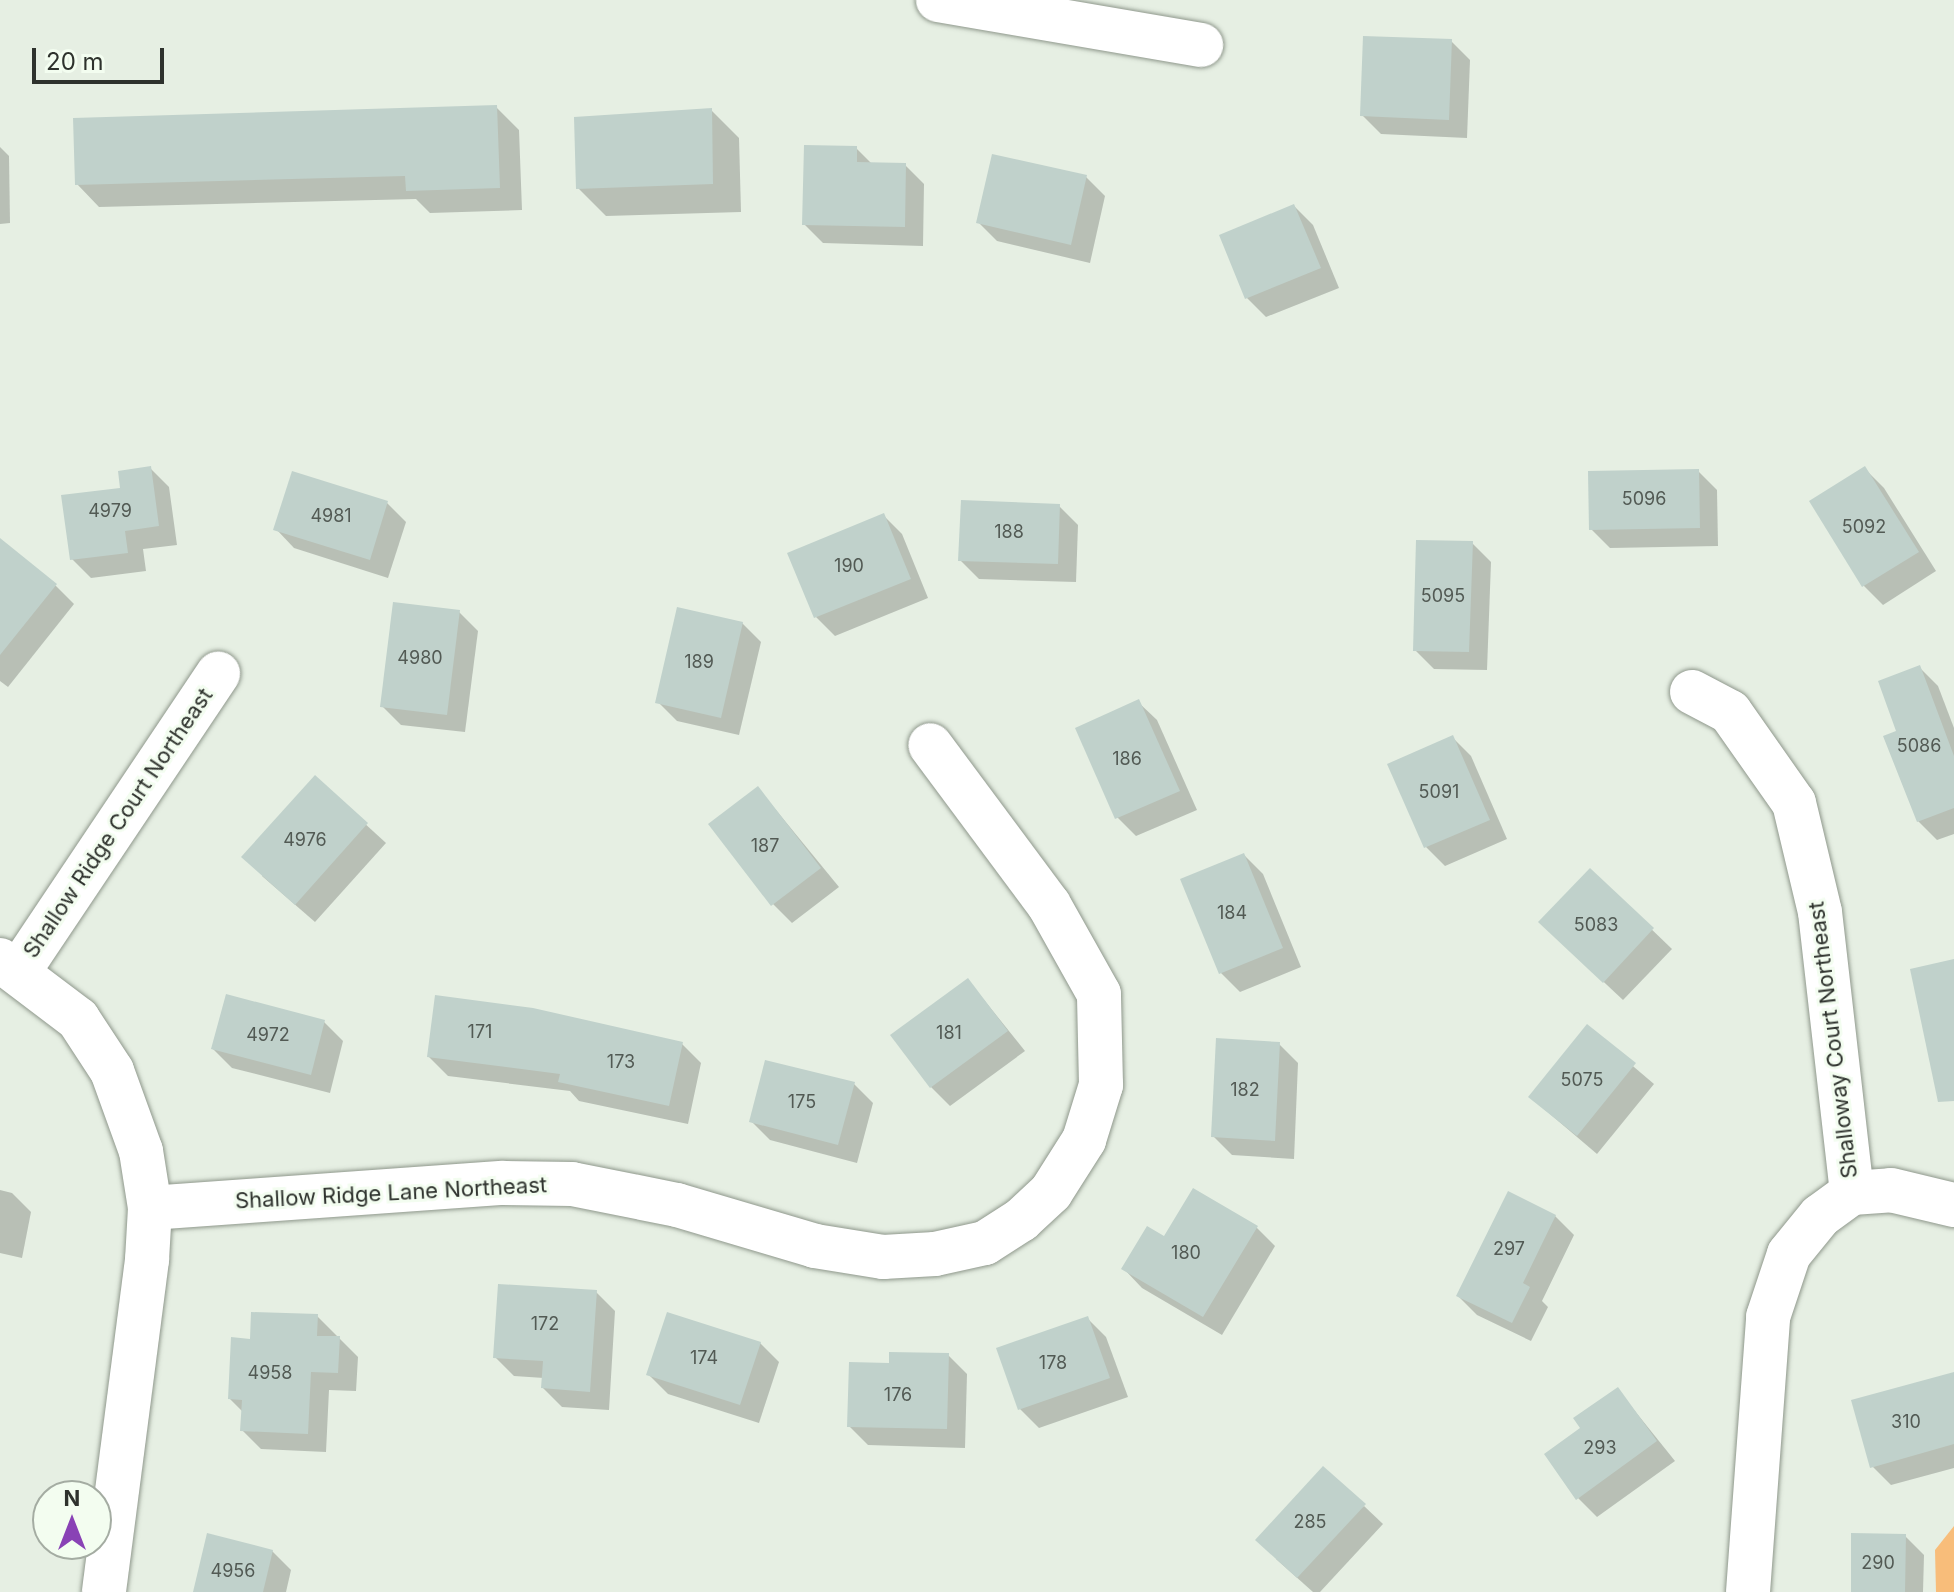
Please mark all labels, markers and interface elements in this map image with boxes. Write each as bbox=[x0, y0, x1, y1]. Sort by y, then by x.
scale bar bbox=[36, 32, 168, 82]
text: 20 m bbox=[46, 47, 104, 76]
house number: 5096 bbox=[1622, 488, 1666, 510]
house number: 4979 bbox=[88, 500, 132, 522]
house number: 4981 bbox=[310, 505, 352, 527]
house number: 5092 bbox=[1842, 516, 1886, 538]
house number: 188 bbox=[994, 521, 1024, 543]
house number: 190 bbox=[834, 555, 864, 577]
house number: 5095 bbox=[1421, 585, 1465, 607]
house number: 4980 bbox=[397, 647, 443, 669]
house number: 189 bbox=[684, 651, 714, 673]
street label: Shallow Ridge Court Northeast bbox=[18, 683, 218, 963]
house number: 5086 bbox=[1897, 735, 1941, 757]
house number: 186 bbox=[1112, 748, 1142, 770]
house number: 5091 bbox=[1419, 781, 1459, 803]
house number: 4976 bbox=[283, 829, 327, 851]
house number: 187 bbox=[751, 835, 779, 857]
street label: Shalloway Court Northeast bbox=[1803, 900, 1863, 1180]
house number: 184 bbox=[1217, 902, 1247, 924]
house number: 5083 bbox=[1574, 914, 1618, 936]
house number: 171 bbox=[468, 1021, 492, 1043]
house number: 181 bbox=[936, 1022, 962, 1044]
house number: 4972 bbox=[246, 1024, 290, 1046]
house number: 173 bbox=[607, 1051, 635, 1073]
house number: 5075 bbox=[1561, 1069, 1603, 1091]
house number: 182 bbox=[1230, 1079, 1260, 1101]
house number: 175 bbox=[788, 1091, 816, 1113]
street label: Shallow Ridge Lane Northeast bbox=[234, 1172, 548, 1214]
house number: 297 bbox=[1493, 1238, 1525, 1260]
house number: 180 bbox=[1171, 1242, 1201, 1264]
house number: 172 bbox=[531, 1313, 559, 1335]
house number: 174 bbox=[690, 1347, 718, 1369]
house number: 178 bbox=[1039, 1352, 1067, 1374]
house number: 4958 bbox=[248, 1362, 292, 1384]
house number: 176 bbox=[884, 1384, 912, 1406]
house number: 310 bbox=[1891, 1411, 1921, 1433]
house number: 293 bbox=[1583, 1437, 1617, 1459]
north arrow bbox=[32, 1480, 112, 1560]
text: N bbox=[64, 1485, 80, 1511]
house number: 285 bbox=[1293, 1511, 1327, 1533]
house number: 290 bbox=[1861, 1552, 1895, 1574]
house number: 4956 bbox=[211, 1560, 255, 1582]

